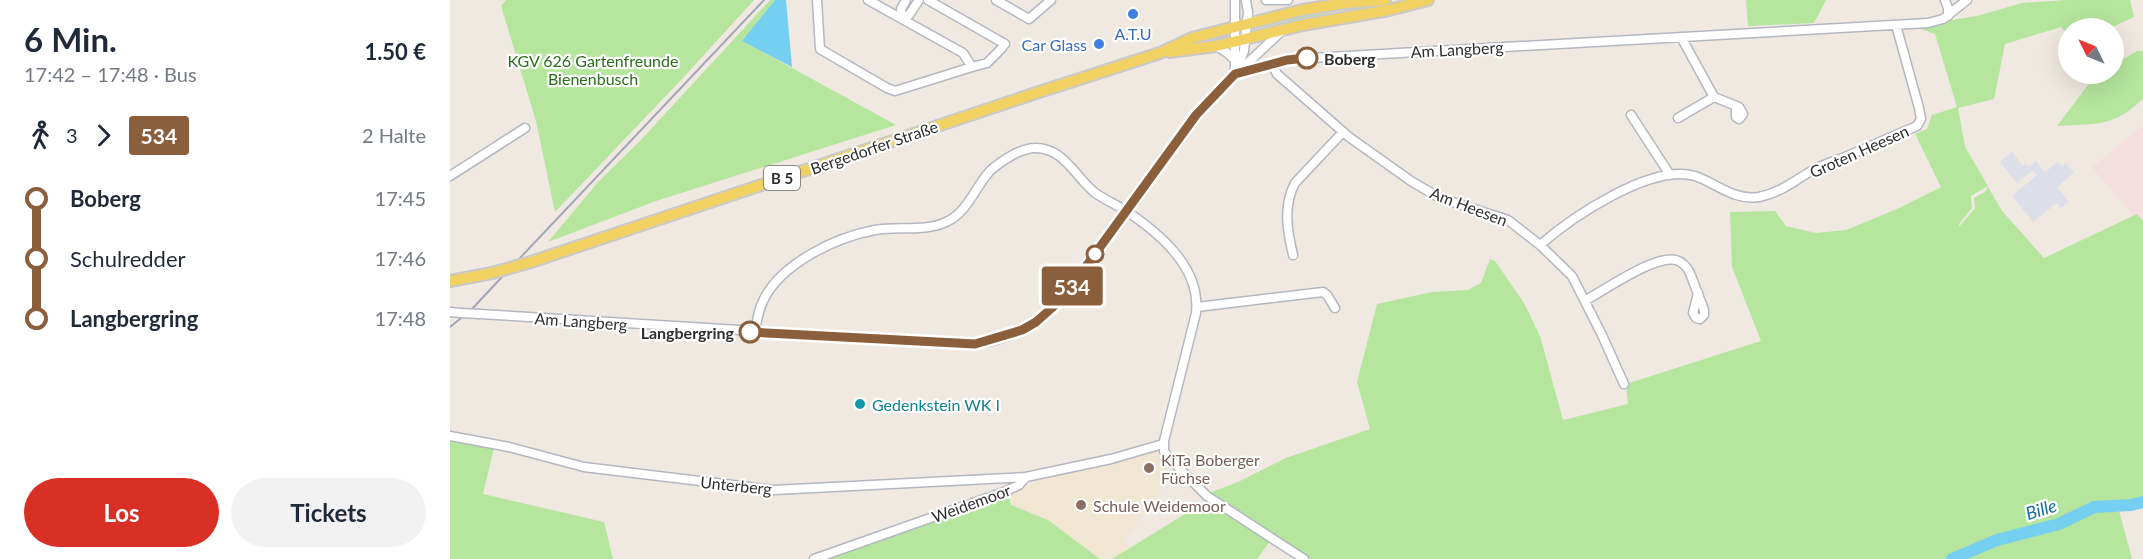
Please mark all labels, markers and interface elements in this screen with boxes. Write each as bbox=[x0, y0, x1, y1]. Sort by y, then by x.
marker: A.T.U bbox=[1126, 7, 1140, 21]
north arrow bbox=[2058, 18, 2124, 84]
map controls bbox=[2058, 18, 2124, 84]
text: 6 Min. bbox=[24, 19, 117, 59]
place label: A.T.U bbox=[1114, 24, 1152, 43]
place label: Car Glass bbox=[1022, 35, 1087, 54]
marker: Car Glass bbox=[1092, 37, 1106, 51]
street label: Am Langberg bbox=[1410, 37, 1504, 61]
text: 1.50 € bbox=[364, 38, 426, 65]
marker: Boberg bbox=[1296, 47, 1318, 69]
place label: Boberg bbox=[1324, 49, 1376, 68]
park label: KGV 626 Gartenfreunde Bienenbusch bbox=[508, 51, 678, 88]
text: 17:42 – 17:48 · Bus bbox=[24, 62, 197, 86]
street label: Bergedorfer Straße bbox=[808, 116, 940, 178]
icon: walk bbox=[24, 119, 57, 152]
icon: forward bbox=[87, 119, 120, 152]
street label: Groten Heesen bbox=[1807, 121, 1911, 181]
text: 3 bbox=[66, 123, 78, 147]
text: 534 bbox=[141, 123, 177, 148]
text: 2 Halte bbox=[362, 123, 426, 147]
road number: B 5 bbox=[764, 166, 800, 190]
street label: Am Heesen bbox=[1428, 183, 1510, 229]
text: Boberg bbox=[70, 185, 141, 212]
text: 17:45 bbox=[375, 186, 426, 210]
text: Schulredder bbox=[70, 245, 186, 272]
unlabelled marker bbox=[1086, 245, 1104, 263]
text: 17:46 bbox=[375, 246, 426, 270]
line badge: 534 bbox=[1038, 266, 1106, 306]
text: 534 bbox=[1054, 274, 1090, 299]
text: Langbergring bbox=[70, 305, 198, 332]
text: 17:48 bbox=[375, 306, 426, 330]
street label: Am Langberg bbox=[534, 308, 628, 334]
marker: Langbergring bbox=[739, 321, 761, 343]
place label: Langbergring bbox=[641, 323, 735, 342]
place label: Gedenkstein WK I bbox=[872, 395, 1000, 414]
marker: Gedenkstein WK I bbox=[853, 397, 867, 411]
place label: KiTa Boberger Füchse bbox=[1161, 450, 1260, 487]
marker: KiTa Boberger Füchse bbox=[1142, 461, 1156, 475]
street label: Unterberg bbox=[699, 472, 773, 498]
button: Los bbox=[24, 478, 219, 547]
button: Tickets bbox=[231, 478, 426, 547]
street label: Weidemoor bbox=[929, 480, 1013, 526]
water label: Bille bbox=[2023, 494, 2059, 524]
place label: Schule Weidemoor bbox=[1093, 496, 1226, 515]
marker: Schule Weidemoor bbox=[1074, 498, 1088, 512]

